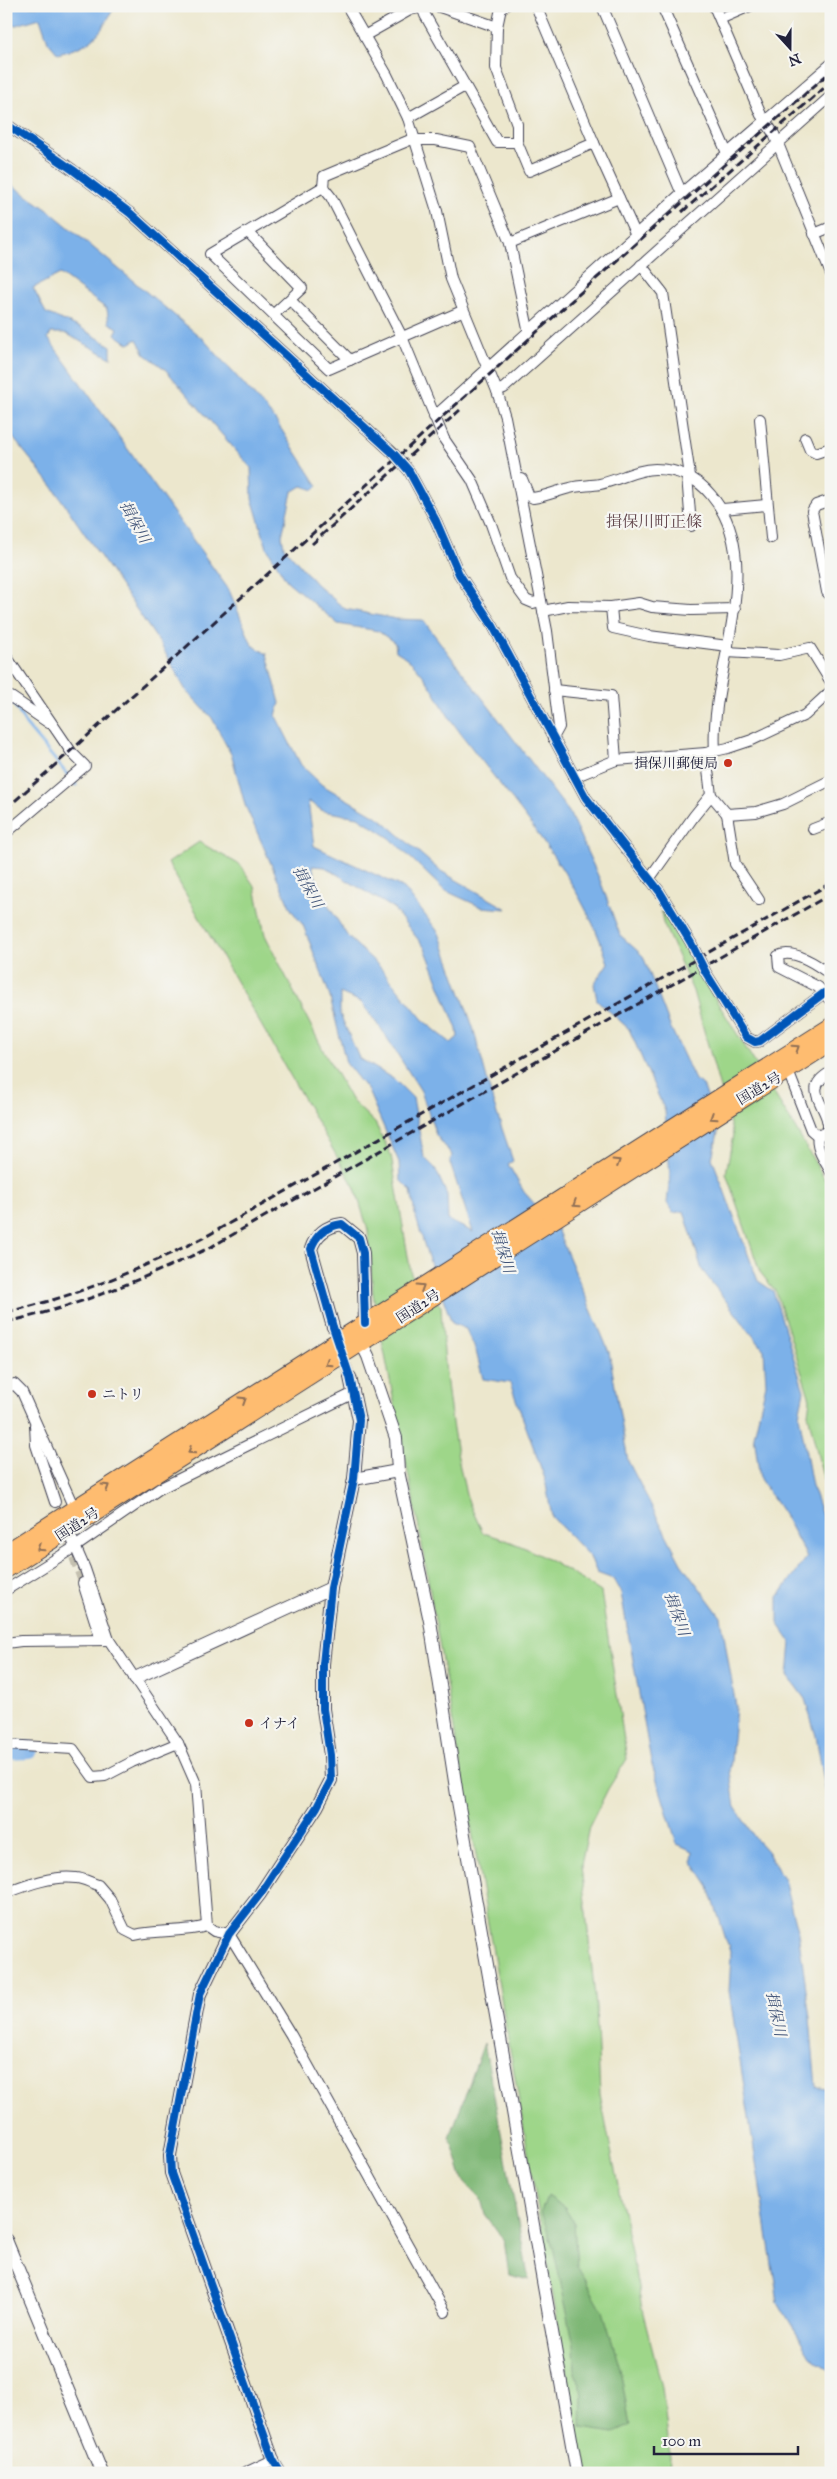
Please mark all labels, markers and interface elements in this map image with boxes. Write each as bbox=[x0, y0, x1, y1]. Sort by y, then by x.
north arrow bbox=[764, 22, 814, 72]
text: N bbox=[786, 50, 803, 70]
water label: 揖保川 bbox=[116, 498, 155, 548]
district label: 揖保川町正條 bbox=[606, 512, 702, 531]
place label: 揖保川郵便局 bbox=[634, 755, 718, 772]
marker: 揖保川郵便局 bbox=[722, 757, 734, 769]
water label: 揖保川 bbox=[289, 863, 328, 913]
one-way arrow bbox=[790, 1045, 800, 1054]
street label: 国道2号 bbox=[734, 1069, 785, 1108]
one-way arrow bbox=[709, 1110, 718, 1120]
one-way arrow bbox=[612, 1159, 621, 1169]
one-way arrow bbox=[573, 1198, 582, 1208]
water label: 揖保川 bbox=[488, 1227, 519, 1277]
one-way arrow bbox=[415, 1284, 424, 1293]
street label: 国道2号 bbox=[393, 1286, 443, 1327]
one-way arrow bbox=[324, 1356, 333, 1366]
place label: ニトリ bbox=[102, 1386, 144, 1403]
marker: ニトリ bbox=[86, 1388, 98, 1400]
one-way arrow bbox=[237, 1397, 246, 1406]
one-way arrow bbox=[188, 1444, 197, 1454]
one-way arrow bbox=[100, 1484, 109, 1494]
street label: 国道2号 bbox=[52, 1504, 102, 1545]
one-way arrow bbox=[36, 1542, 46, 1551]
water label: 揖保川 bbox=[661, 1590, 694, 1640]
place label: イナイ bbox=[259, 1715, 300, 1732]
marker: イナイ bbox=[243, 1717, 255, 1729]
water label: 揖保川 bbox=[763, 1990, 790, 2040]
scale bar bbox=[654, 2424, 798, 2456]
text: 100 m bbox=[662, 2432, 702, 2450]

